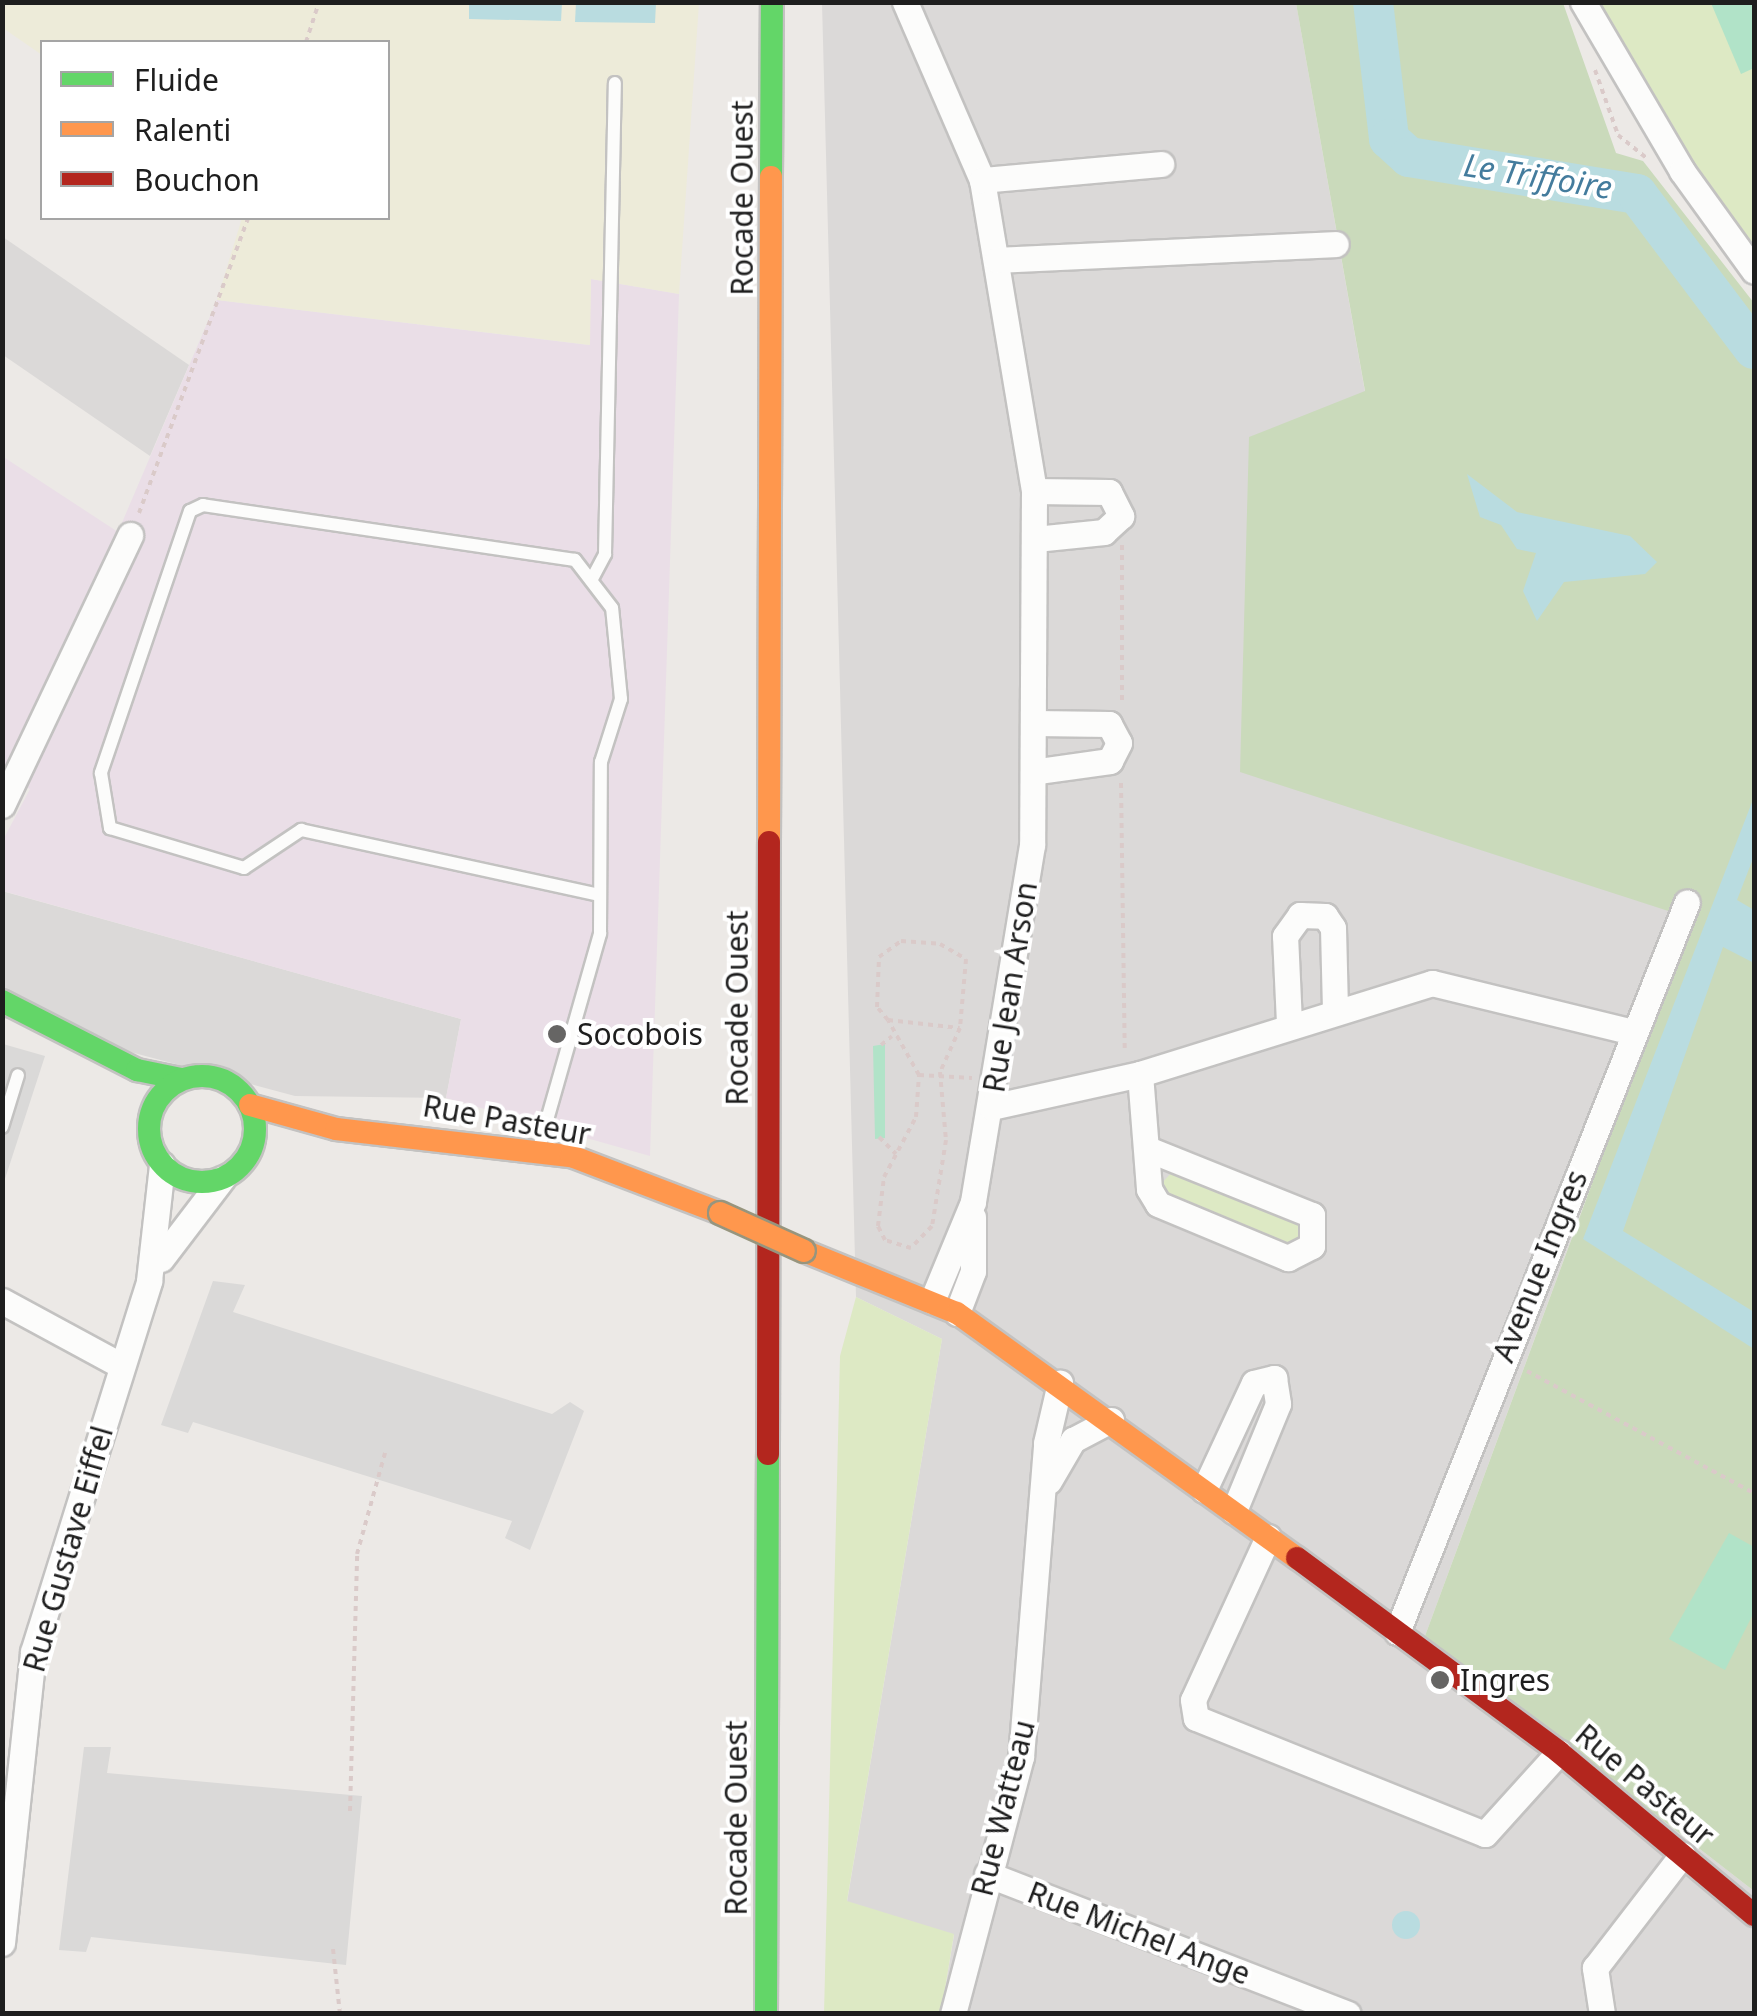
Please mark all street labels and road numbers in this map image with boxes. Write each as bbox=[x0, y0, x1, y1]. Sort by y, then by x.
street label: Rocade Ouest bbox=[724, 100, 760, 296]
street label: Rue Jean Arson bbox=[976, 879, 1044, 1095]
street label: Rocade Ouest bbox=[719, 910, 755, 1106]
street label: Rue Pasteur bbox=[420, 1088, 594, 1152]
street label: Avenue Ingres bbox=[1485, 1165, 1595, 1367]
street label: Rue Gustave Eiffel bbox=[16, 1422, 120, 1676]
street label: Rue Watteau bbox=[964, 1716, 1042, 1900]
street label: Rue Pasteur bbox=[1568, 1717, 1722, 1853]
street label: Rocade Ouest bbox=[718, 1720, 754, 1916]
street label: Rue Michel Ange bbox=[1023, 1874, 1255, 1992]

